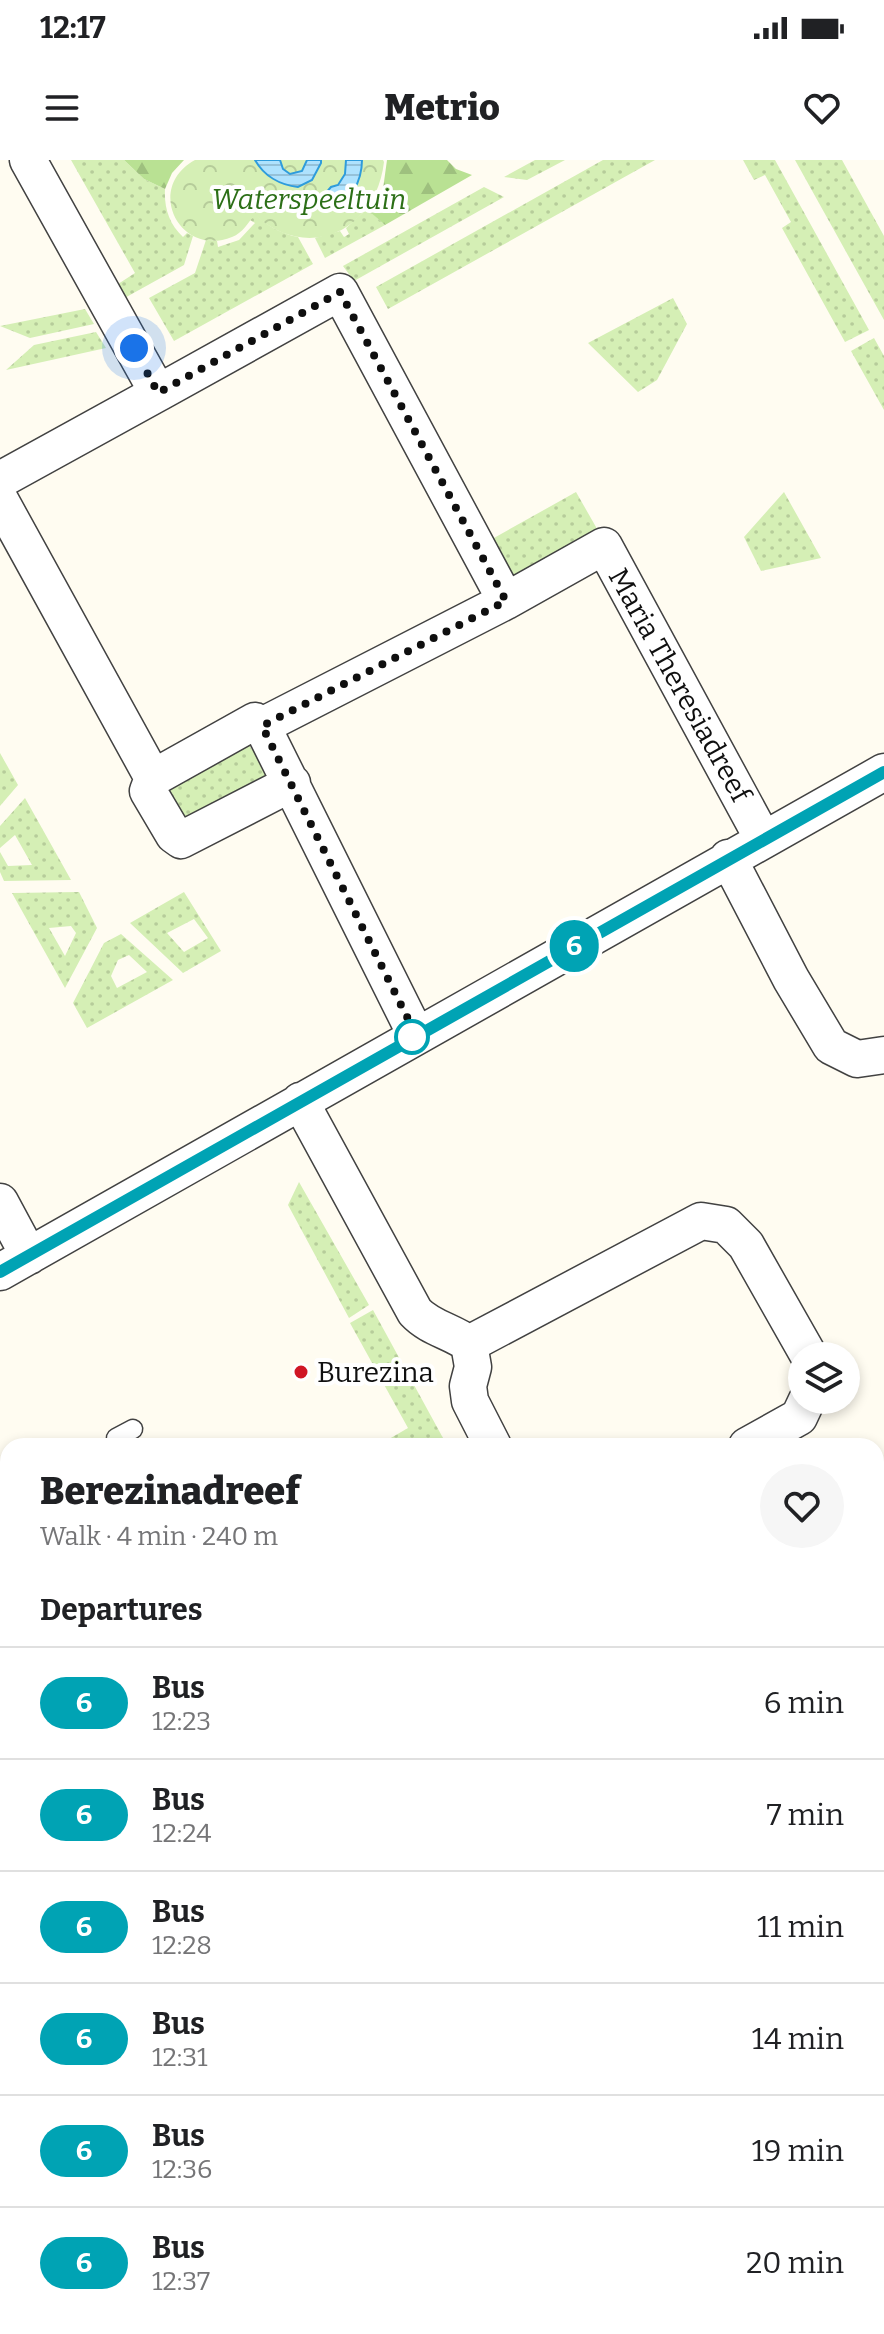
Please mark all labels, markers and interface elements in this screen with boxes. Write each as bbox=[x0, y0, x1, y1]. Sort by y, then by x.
text: 12:17 bbox=[40, 10, 106, 46]
icon: menu bbox=[40, 86, 84, 130]
text: Metrio bbox=[384, 86, 500, 130]
icon: heart bbox=[800, 86, 844, 130]
park label: Waterspeeltuin bbox=[212, 183, 406, 216]
your location bbox=[114, 328, 154, 368]
street label: Maria Theresiadreef bbox=[602, 563, 759, 810]
line badge: 6 bbox=[548, 920, 600, 972]
text: 6 bbox=[566, 929, 582, 962]
unlabelled marker bbox=[395, 1020, 429, 1054]
map controls bbox=[788, 1342, 860, 1414]
button: layers bbox=[788, 1342, 860, 1414]
place label: Burezina bbox=[317, 1356, 434, 1389]
marker: Burezina bbox=[292, 1363, 310, 1381]
button: heart bbox=[760, 1464, 844, 1548]
text: Berezinadreef bbox=[40, 1468, 300, 1514]
text: Walk · 4 min · 240 m bbox=[40, 1521, 278, 1552]
text: Departures bbox=[40, 1592, 203, 1628]
text: Bus bbox=[152, 1670, 205, 1706]
text: 6 min bbox=[764, 1685, 844, 1721]
text: 6 bbox=[76, 1686, 92, 1719]
text: 12:23 bbox=[152, 1706, 211, 1737]
text: Bus bbox=[152, 1782, 205, 1818]
text: 7 min bbox=[766, 1797, 844, 1833]
text: 6 bbox=[76, 1798, 92, 1831]
text: 12:24 bbox=[152, 1818, 212, 1849]
text: Bus bbox=[152, 1894, 205, 1930]
text: 11 min bbox=[757, 1909, 844, 1945]
text: 6 bbox=[76, 1910, 92, 1943]
text: 12:28 bbox=[152, 1930, 212, 1961]
text: Bus bbox=[152, 2006, 205, 2042]
text: 14 min bbox=[752, 2021, 844, 2057]
text: 6 bbox=[76, 2022, 92, 2055]
text: 12:31 bbox=[152, 2042, 208, 2073]
text: Bus bbox=[152, 2118, 205, 2154]
text: 19 min bbox=[752, 2133, 844, 2169]
text: 6 bbox=[76, 2134, 92, 2167]
text: 12:36 bbox=[152, 2154, 212, 2185]
text: Bus bbox=[152, 2230, 205, 2266]
text: 20 min bbox=[746, 2245, 844, 2281]
text: 6 bbox=[76, 2246, 92, 2279]
text: 12:37 bbox=[152, 2266, 210, 2297]

